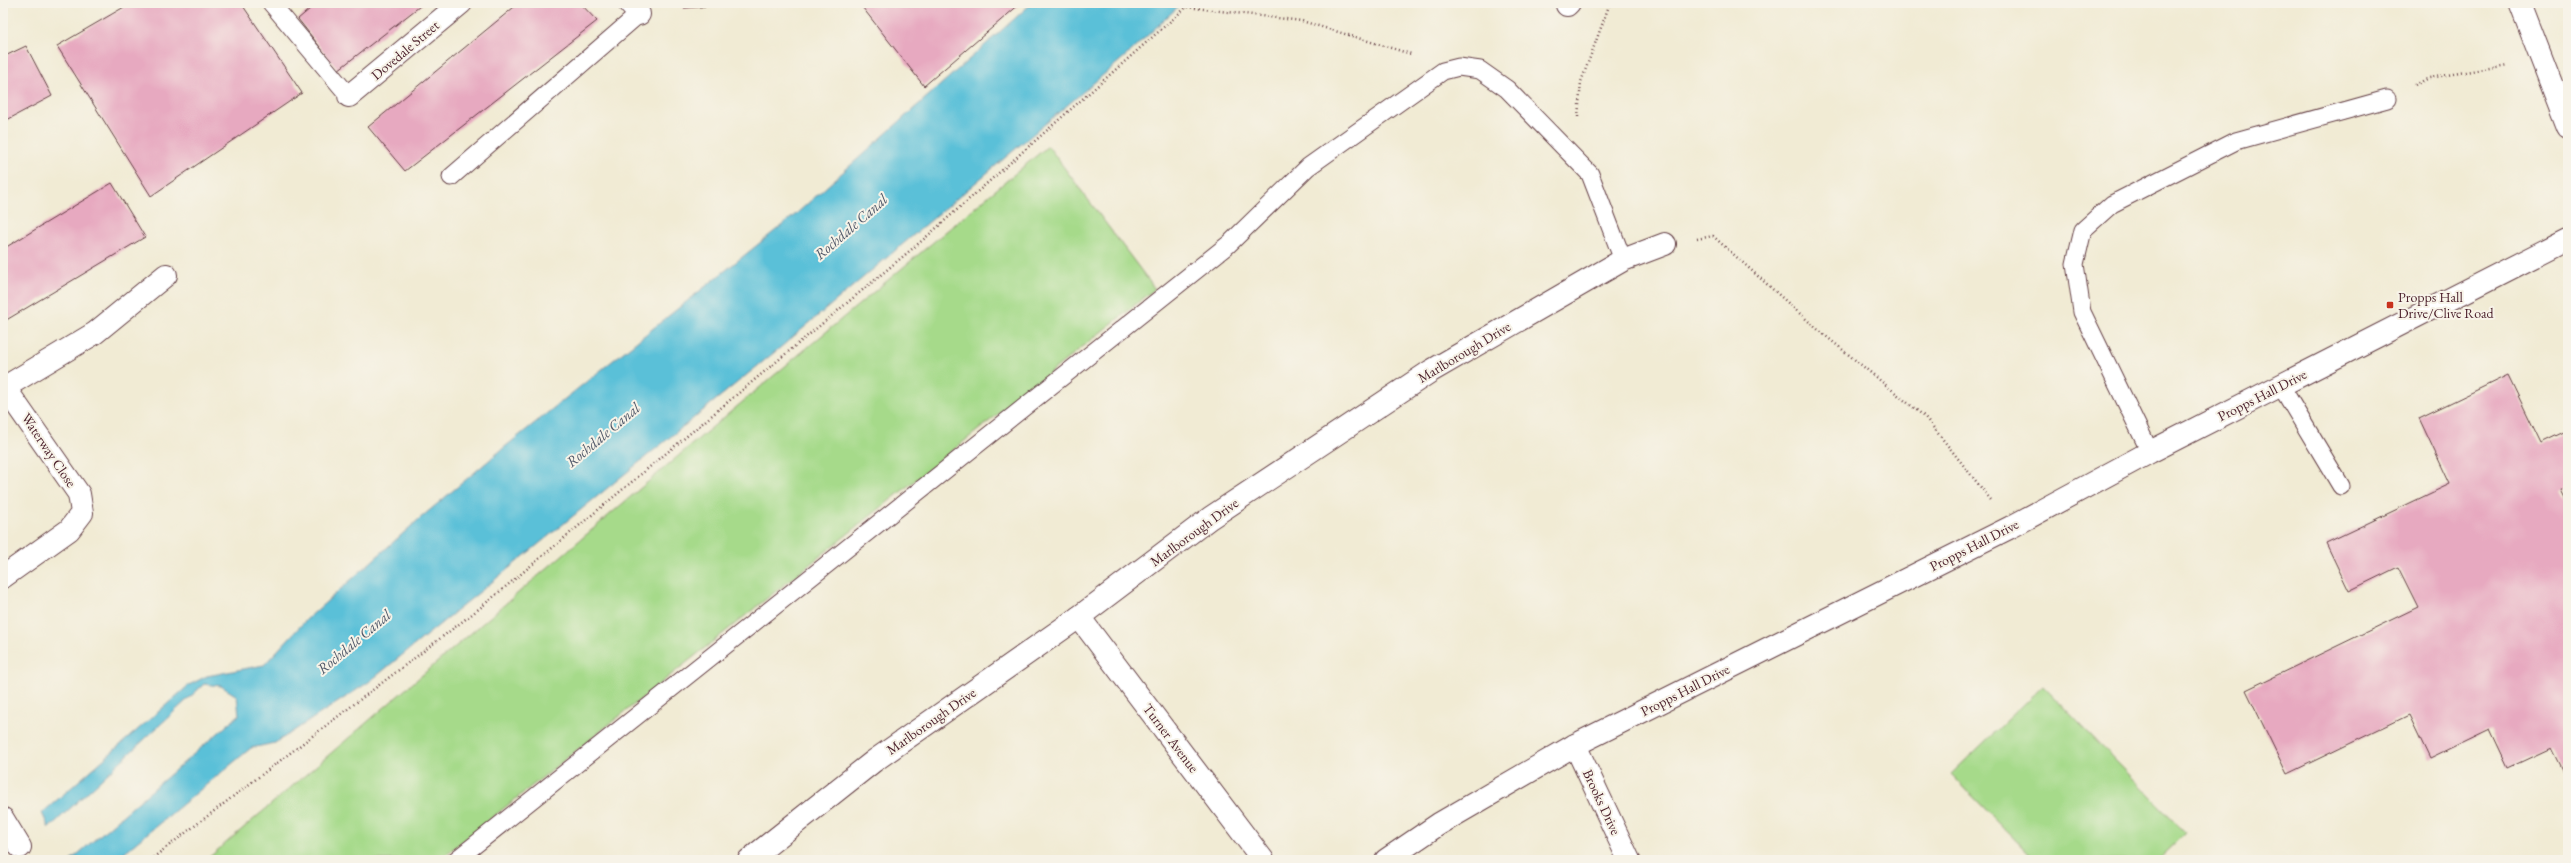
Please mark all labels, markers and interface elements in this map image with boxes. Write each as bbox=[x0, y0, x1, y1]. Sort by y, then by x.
street label: Dovedale Street bbox=[367, 16, 443, 84]
water label: Rochdale Canal bbox=[810, 189, 892, 264]
place label: Propps Hall Drive/Clive Road bbox=[2398, 288, 2494, 322]
marker: Propps Hall Drive/Clive Road bbox=[2385, 300, 2395, 310]
street label: Marlborough Drive bbox=[1414, 317, 1514, 387]
street label: Propps Hall Drive bbox=[2214, 365, 2310, 425]
water label: Rochdale Canal bbox=[562, 398, 644, 471]
street label: Waterway Close bbox=[18, 410, 81, 491]
street label: Marlborough Drive bbox=[1146, 494, 1242, 570]
street label: Propps Hall Drive bbox=[1926, 515, 2022, 575]
water label: Rochdale Canal bbox=[313, 605, 395, 678]
street label: Propps Hall Drive bbox=[1637, 660, 1733, 720]
street label: Marlborough Drive bbox=[883, 683, 980, 759]
street label: Turner Avenue bbox=[1139, 700, 1203, 777]
street label: Brooks Drive bbox=[1579, 766, 1625, 838]

